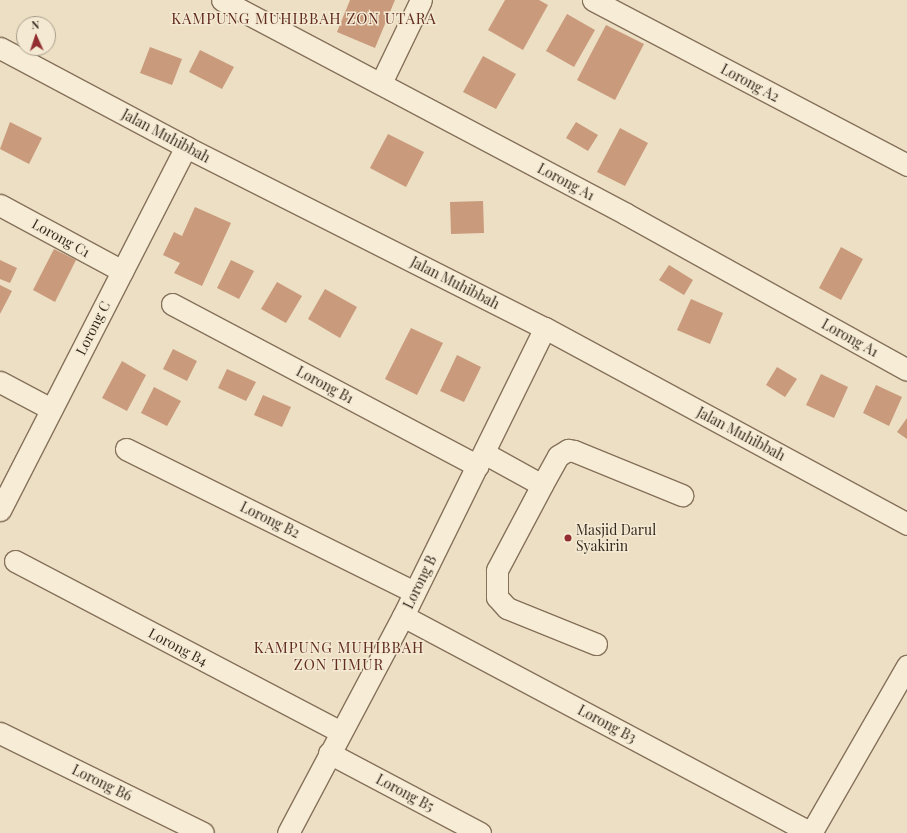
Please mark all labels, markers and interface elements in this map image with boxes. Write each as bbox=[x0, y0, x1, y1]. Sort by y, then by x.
district label: KAMPUNG MUHIBBAH ZON UTARA bbox=[171, 10, 437, 28]
north arrow bbox=[16, 16, 56, 56]
text: N bbox=[31, 17, 40, 32]
street label: Lorong A2 bbox=[718, 61, 782, 105]
street label: Jalan Muhibbah bbox=[119, 106, 213, 166]
street label: Lorong A1 bbox=[534, 160, 598, 204]
street label: Lorong C1 bbox=[29, 215, 93, 261]
street label: Jalan Muhibbah bbox=[408, 253, 502, 313]
street label: Lorong C bbox=[72, 298, 114, 358]
street label: Lorong A1 bbox=[819, 315, 881, 361]
street label: Lorong B1 bbox=[293, 363, 357, 407]
street label: Jalan Muhibbah bbox=[694, 404, 788, 464]
street label: Lorong B2 bbox=[238, 498, 302, 542]
place label: Masjid Darul Syakirin bbox=[576, 522, 656, 554]
marker: Masjid Darul Syakirin bbox=[563, 533, 573, 543]
street label: Lorong B bbox=[400, 553, 440, 611]
street label: Lorong B4 bbox=[146, 624, 210, 670]
district label: KAMPUNG MUHIBBAH ZON TIMUR bbox=[254, 638, 424, 673]
street label: Lorong B3 bbox=[575, 702, 639, 746]
street label: Lorong B6 bbox=[69, 761, 135, 805]
street label: Lorong B5 bbox=[373, 771, 437, 815]

